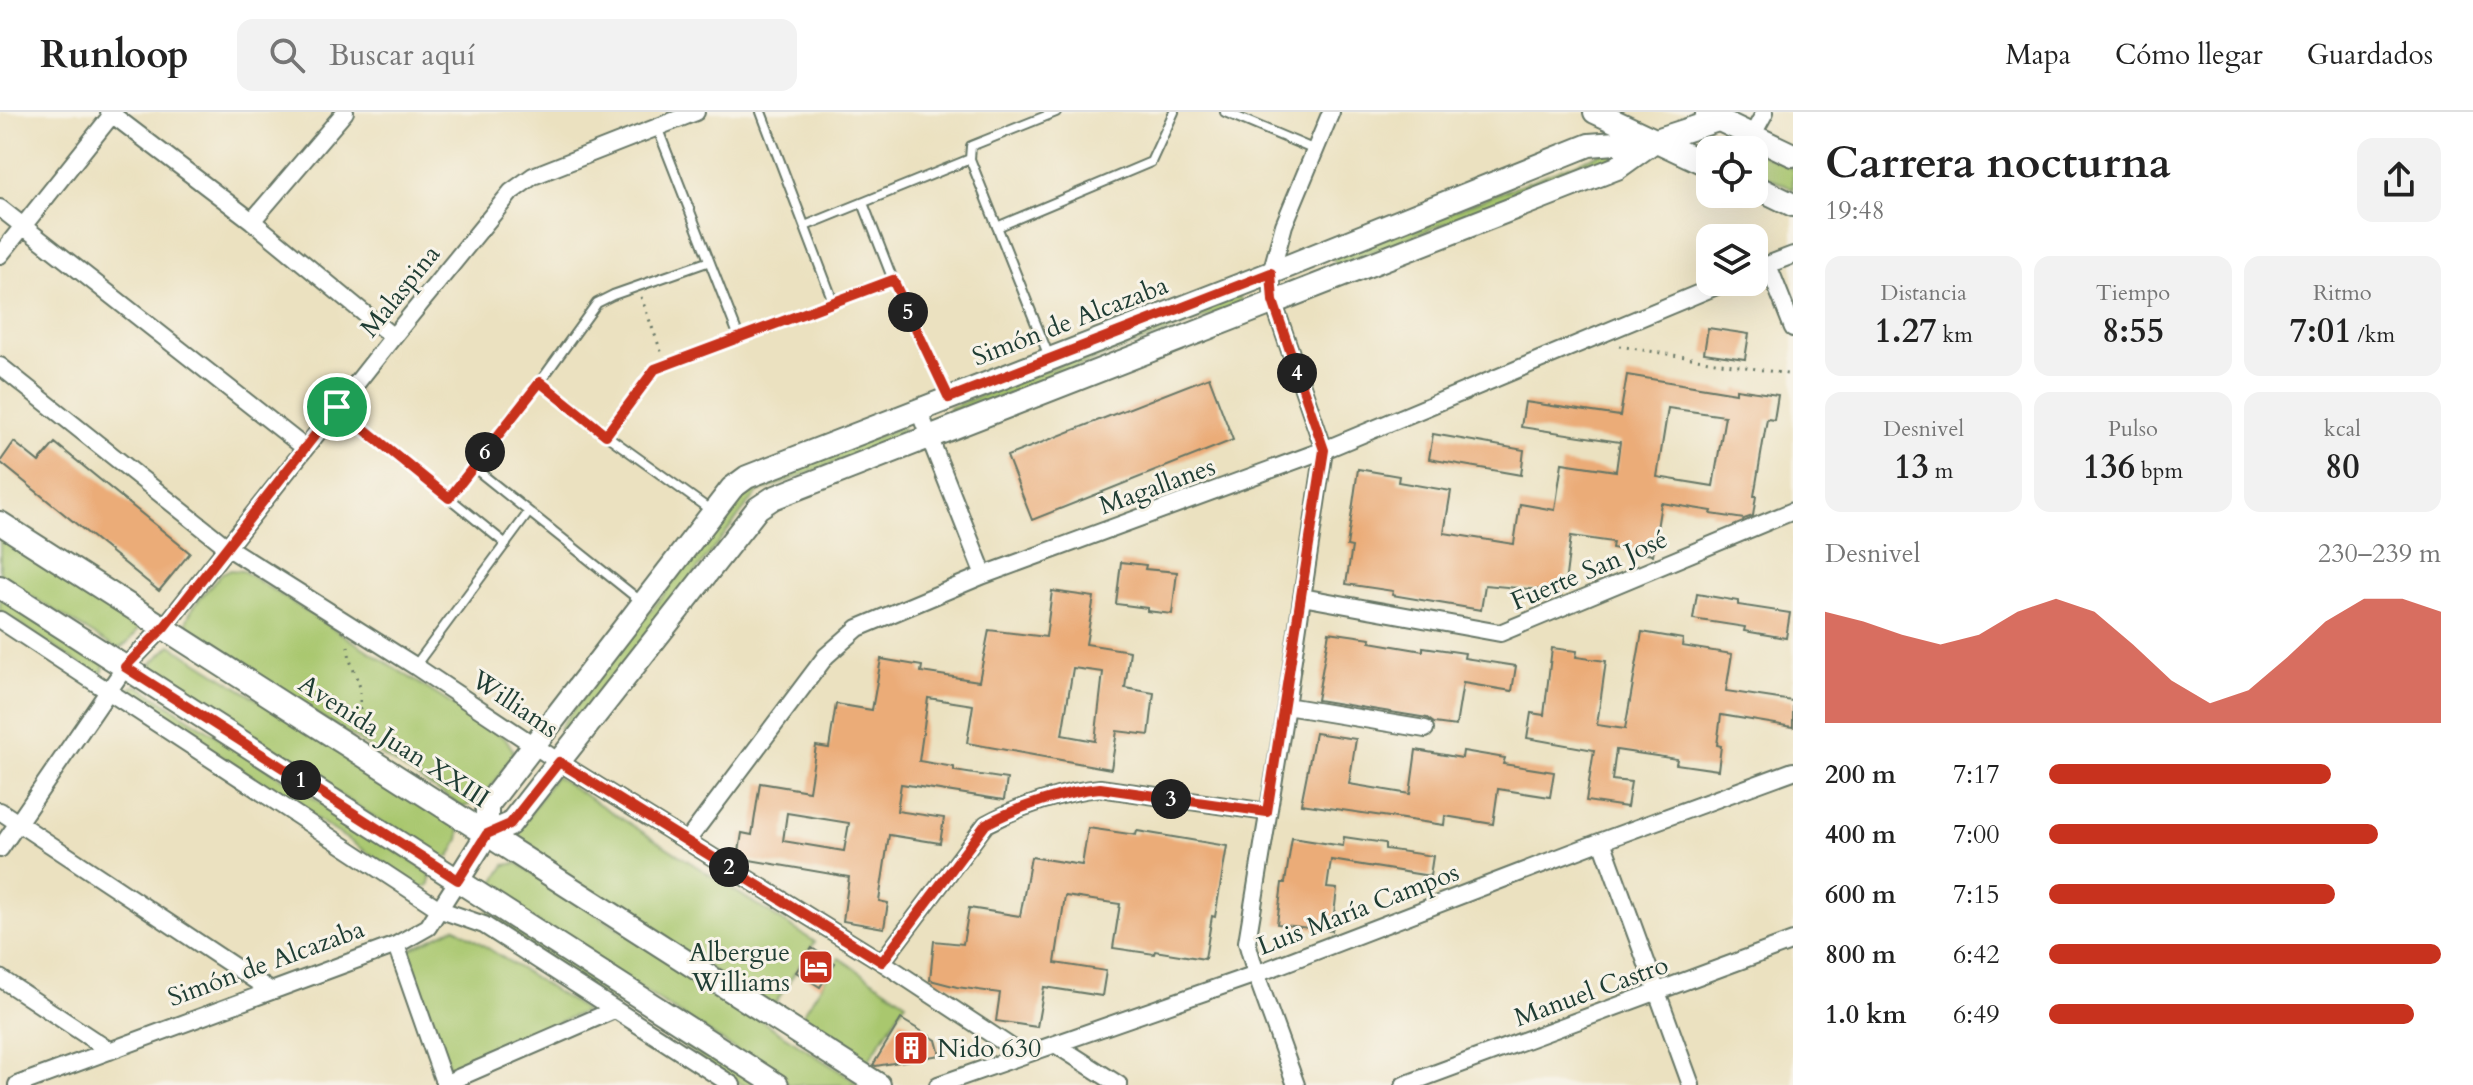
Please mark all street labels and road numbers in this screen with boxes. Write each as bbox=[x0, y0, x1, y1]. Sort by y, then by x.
street label: Malaspina bbox=[352, 237, 448, 345]
street label: Simón de Alcazaba bbox=[967, 268, 1173, 374]
street label: Magallanes bbox=[1094, 449, 1220, 523]
street label: Fuerte San José bbox=[1505, 521, 1673, 619]
street label: Williams bbox=[464, 661, 566, 746]
street label: Avenida Juan XXIII bbox=[292, 666, 496, 816]
street label: Luis María Campos bbox=[1252, 854, 1464, 964]
street label: Simón de Alcazaba bbox=[163, 911, 369, 1015]
street label: Manuel Castro bbox=[1509, 947, 1673, 1035]

